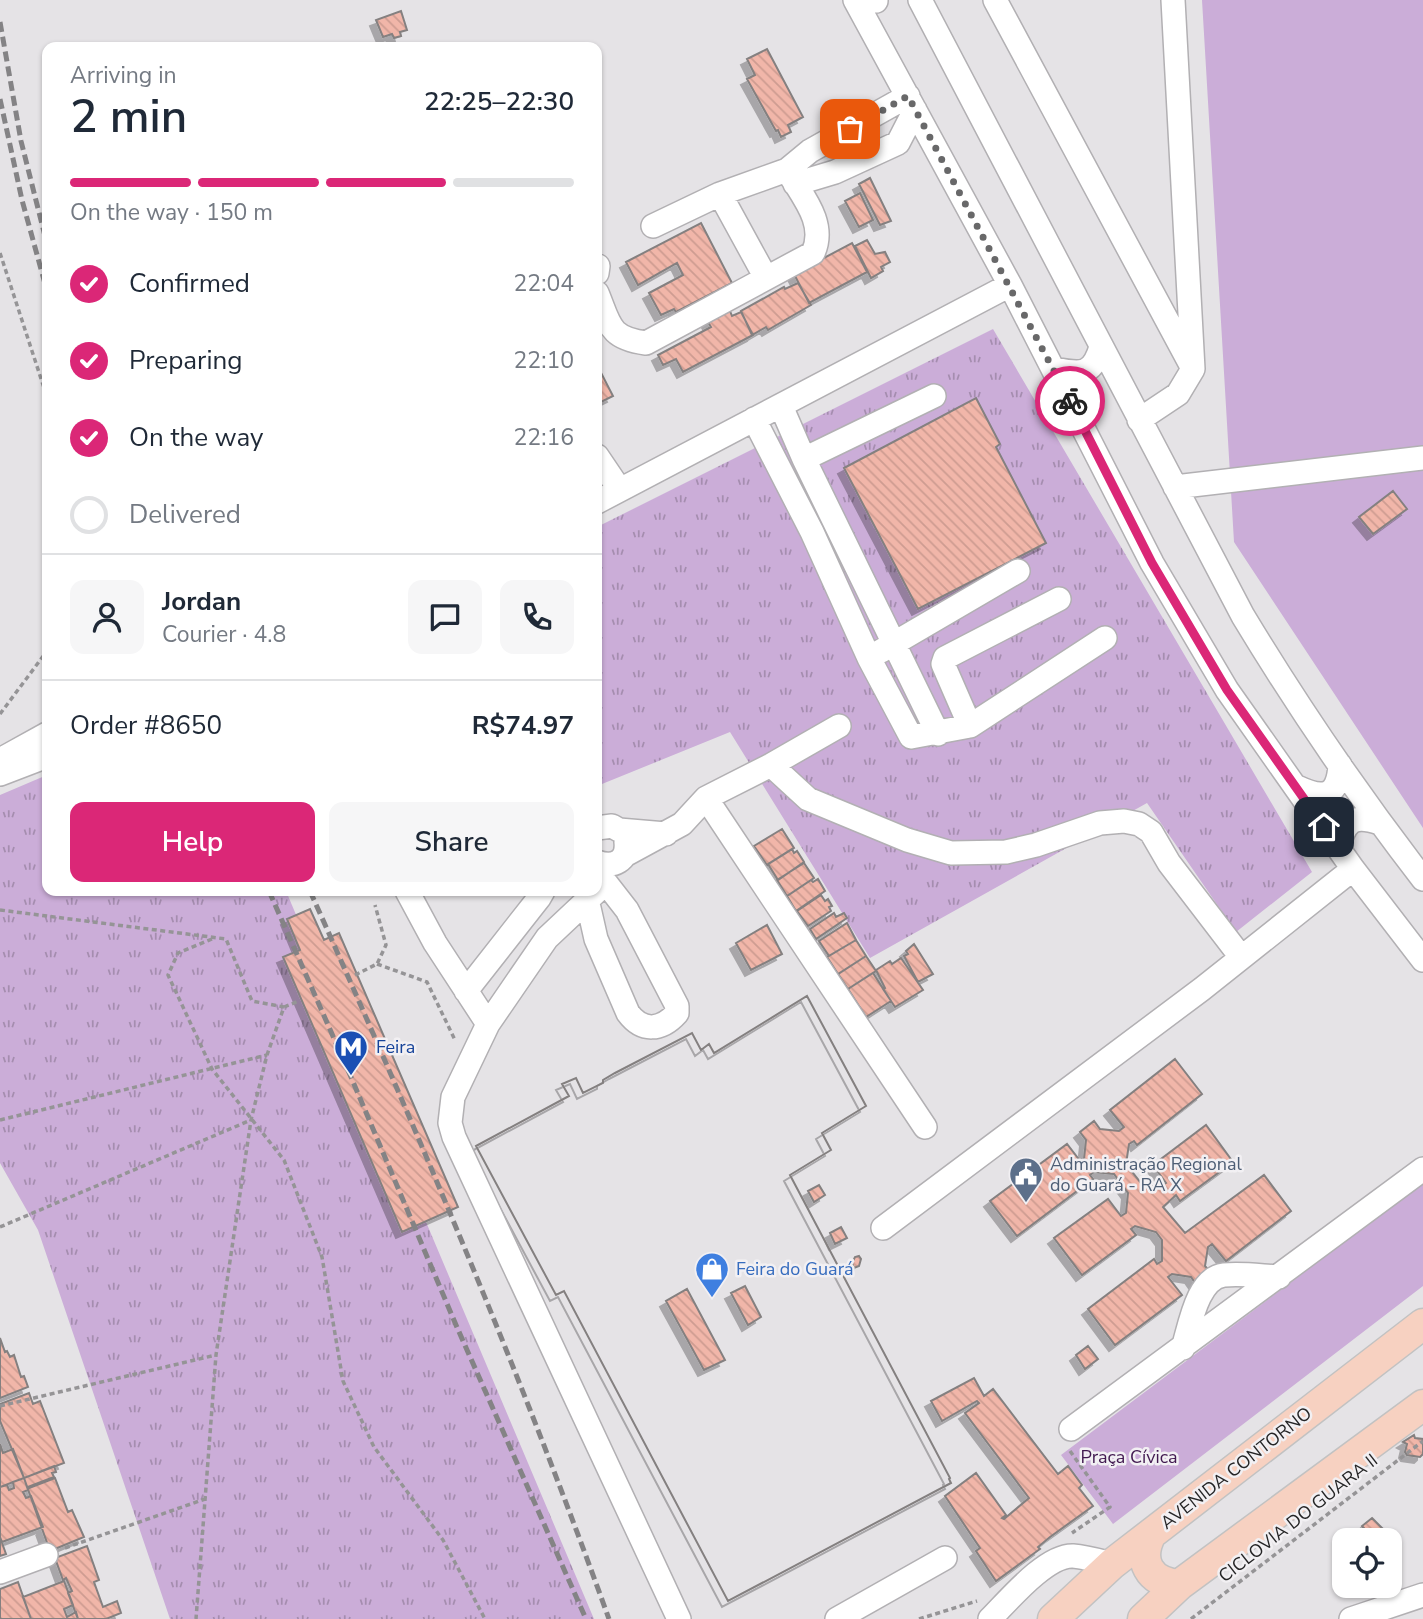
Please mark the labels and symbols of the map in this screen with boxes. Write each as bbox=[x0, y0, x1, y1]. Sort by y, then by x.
pin bbox=[820, 99, 880, 159]
courier bbox=[1035, 366, 1105, 436]
pin bbox=[1294, 797, 1354, 857]
metro station icon: Feira bbox=[332, 1028, 370, 1077]
place label: Feira bbox=[376, 1035, 415, 1059]
place label: Administração Regional do Guará - RA X bbox=[1050, 1152, 1243, 1197]
public building icon: Administração Regional do Guará - RA X bbox=[1007, 1155, 1045, 1204]
shop icon: Feira do Guará bbox=[693, 1250, 731, 1299]
place label: Feira do Guará bbox=[736, 1257, 854, 1281]
street label: AVENIDA CONTORNO bbox=[1155, 1401, 1317, 1535]
park label: Praça Cívica bbox=[1080, 1445, 1178, 1469]
street label: CICLOVIA DO GUARA II bbox=[1213, 1448, 1383, 1588]

